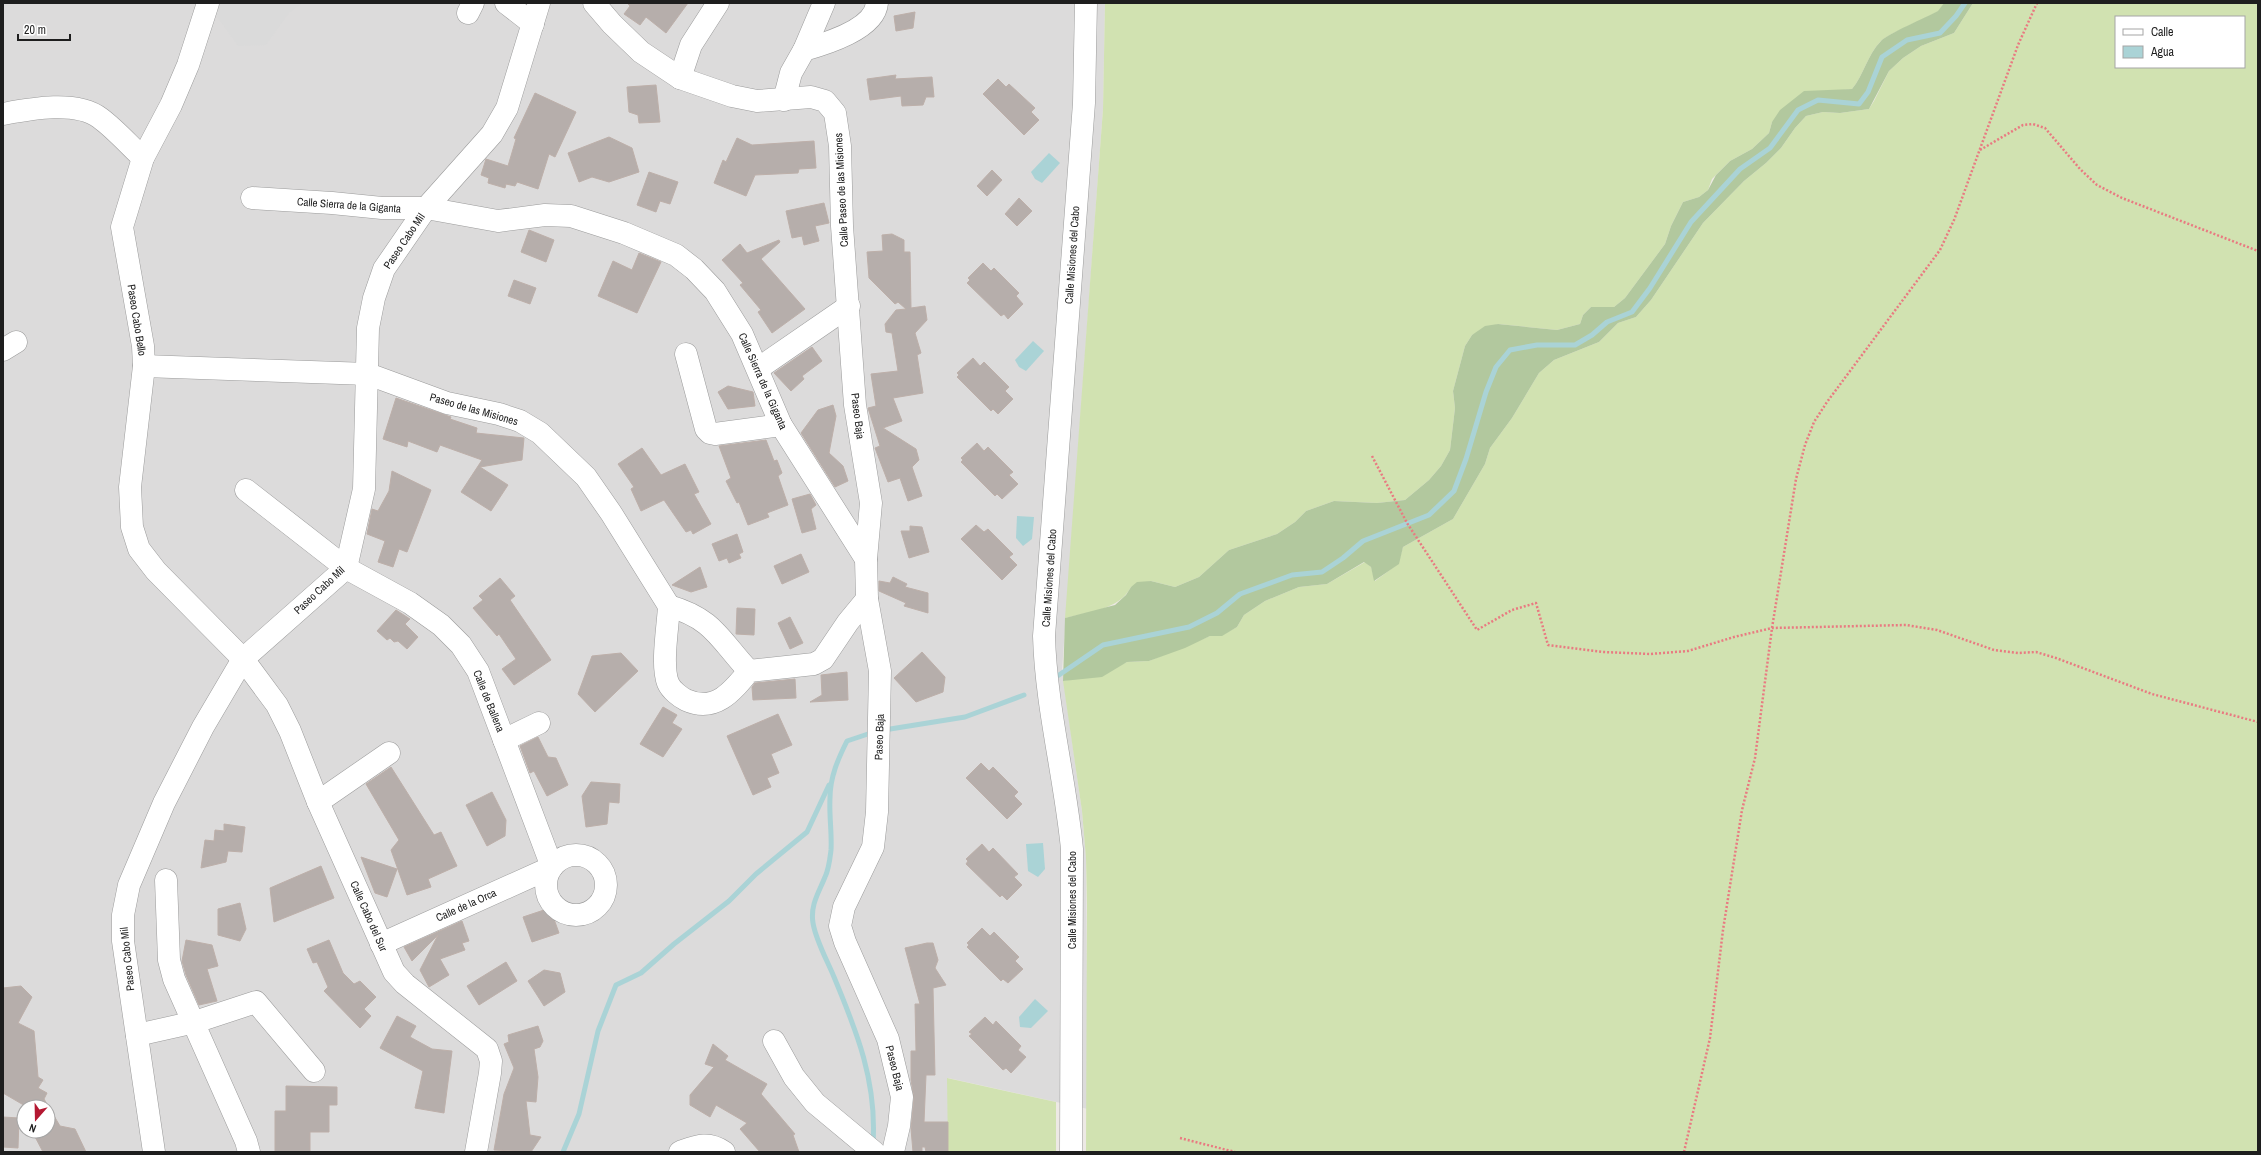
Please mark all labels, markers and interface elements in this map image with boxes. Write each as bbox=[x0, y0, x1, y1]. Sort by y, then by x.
scale bar bbox=[18, 16, 70, 42]
legend bbox=[2115, 16, 2245, 68]
text: 20 m bbox=[24, 22, 46, 38]
text: Calle bbox=[2151, 24, 2173, 40]
text: Agua bbox=[2150, 44, 2175, 60]
street label: Calle Paseo de las Misiones bbox=[831, 132, 851, 247]
street label: Calle Sierra de la Giganta bbox=[296, 194, 402, 216]
street label: Calle Misiones del Cabo bbox=[1062, 205, 1082, 305]
street label: Paseo Cabo Mil bbox=[380, 210, 428, 272]
street label: Paseo Cabo Bello bbox=[124, 283, 150, 357]
street label: Calle Sierra de la Giganta bbox=[735, 331, 791, 431]
street label: Paseo de las Misiones bbox=[428, 390, 520, 428]
street label: Paseo Baja bbox=[848, 392, 868, 440]
street label: Calle Misiones del Cabo bbox=[1039, 528, 1059, 628]
street label: Paseo Cabo Mil bbox=[291, 563, 347, 617]
street label: Calle de Ballena bbox=[470, 668, 508, 734]
street label: Paseo Baja bbox=[871, 714, 887, 760]
street label: Calle Misiones del Cabo bbox=[1065, 851, 1079, 949]
street label: Calle Cabo del Sur bbox=[347, 879, 391, 953]
street label: Calle de la Orca bbox=[434, 885, 498, 925]
street label: Paseo Cabo Mil bbox=[117, 926, 137, 992]
street label: Paseo Baja bbox=[883, 1044, 907, 1092]
north arrow bbox=[16, 1099, 56, 1139]
text: N bbox=[27, 1121, 38, 1136]

